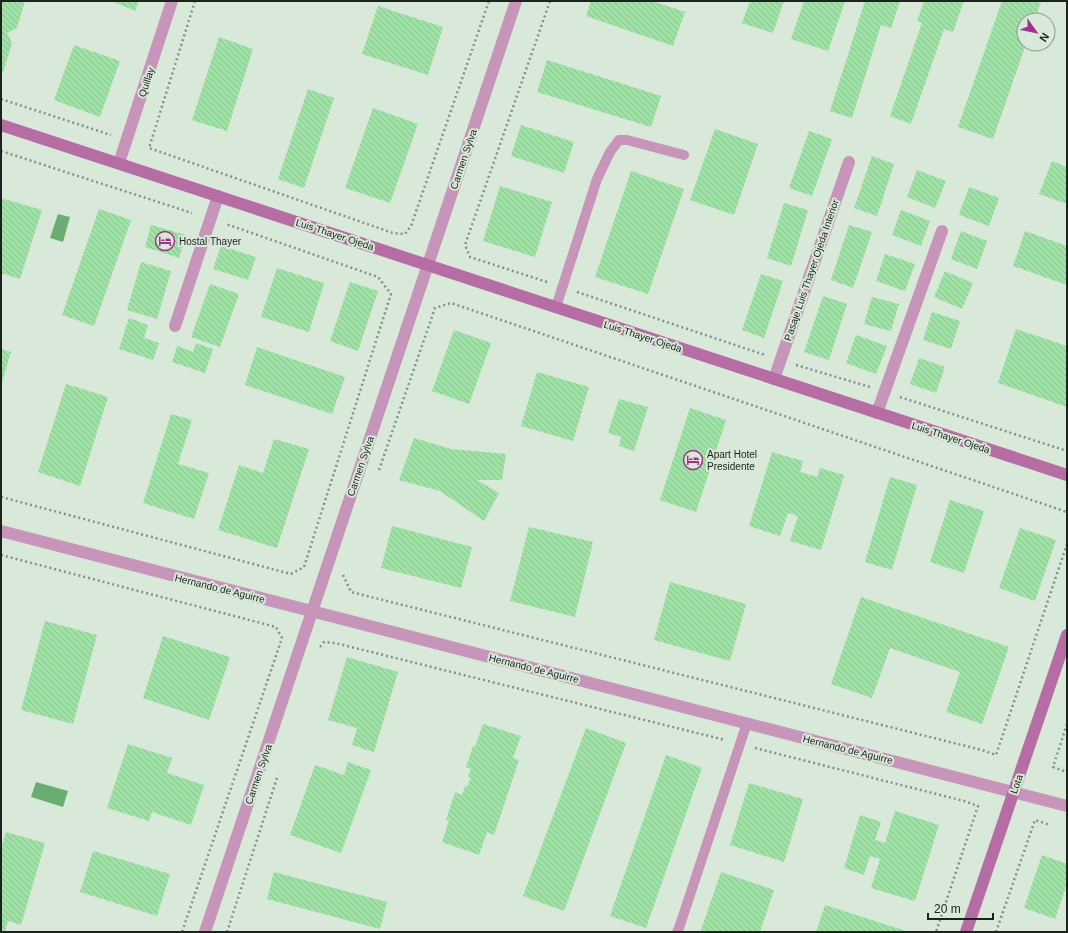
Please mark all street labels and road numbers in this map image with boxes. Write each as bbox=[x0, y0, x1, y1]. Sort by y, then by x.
street label: Quillay bbox=[137, 66, 156, 98]
street label: Carmen Sylva bbox=[448, 127, 479, 191]
street label: Pasaje Luis Thayer Ojeda Interior bbox=[782, 197, 841, 342]
street label: Luis Thayer Ojeda bbox=[294, 217, 376, 252]
street label: Luis Thayer Ojeda bbox=[602, 319, 684, 354]
street label: Luis Thayer Ojeda bbox=[910, 420, 992, 455]
street label: Carmen Sylva bbox=[345, 434, 376, 498]
street label: Hernando de Aguirre bbox=[174, 572, 266, 605]
street label: Hernando de Aguirre bbox=[488, 652, 580, 685]
street label: Hernando de Aguirre bbox=[802, 733, 894, 766]
street label: Carmen Sylva bbox=[243, 742, 274, 806]
street label: Lota bbox=[1008, 773, 1025, 795]

